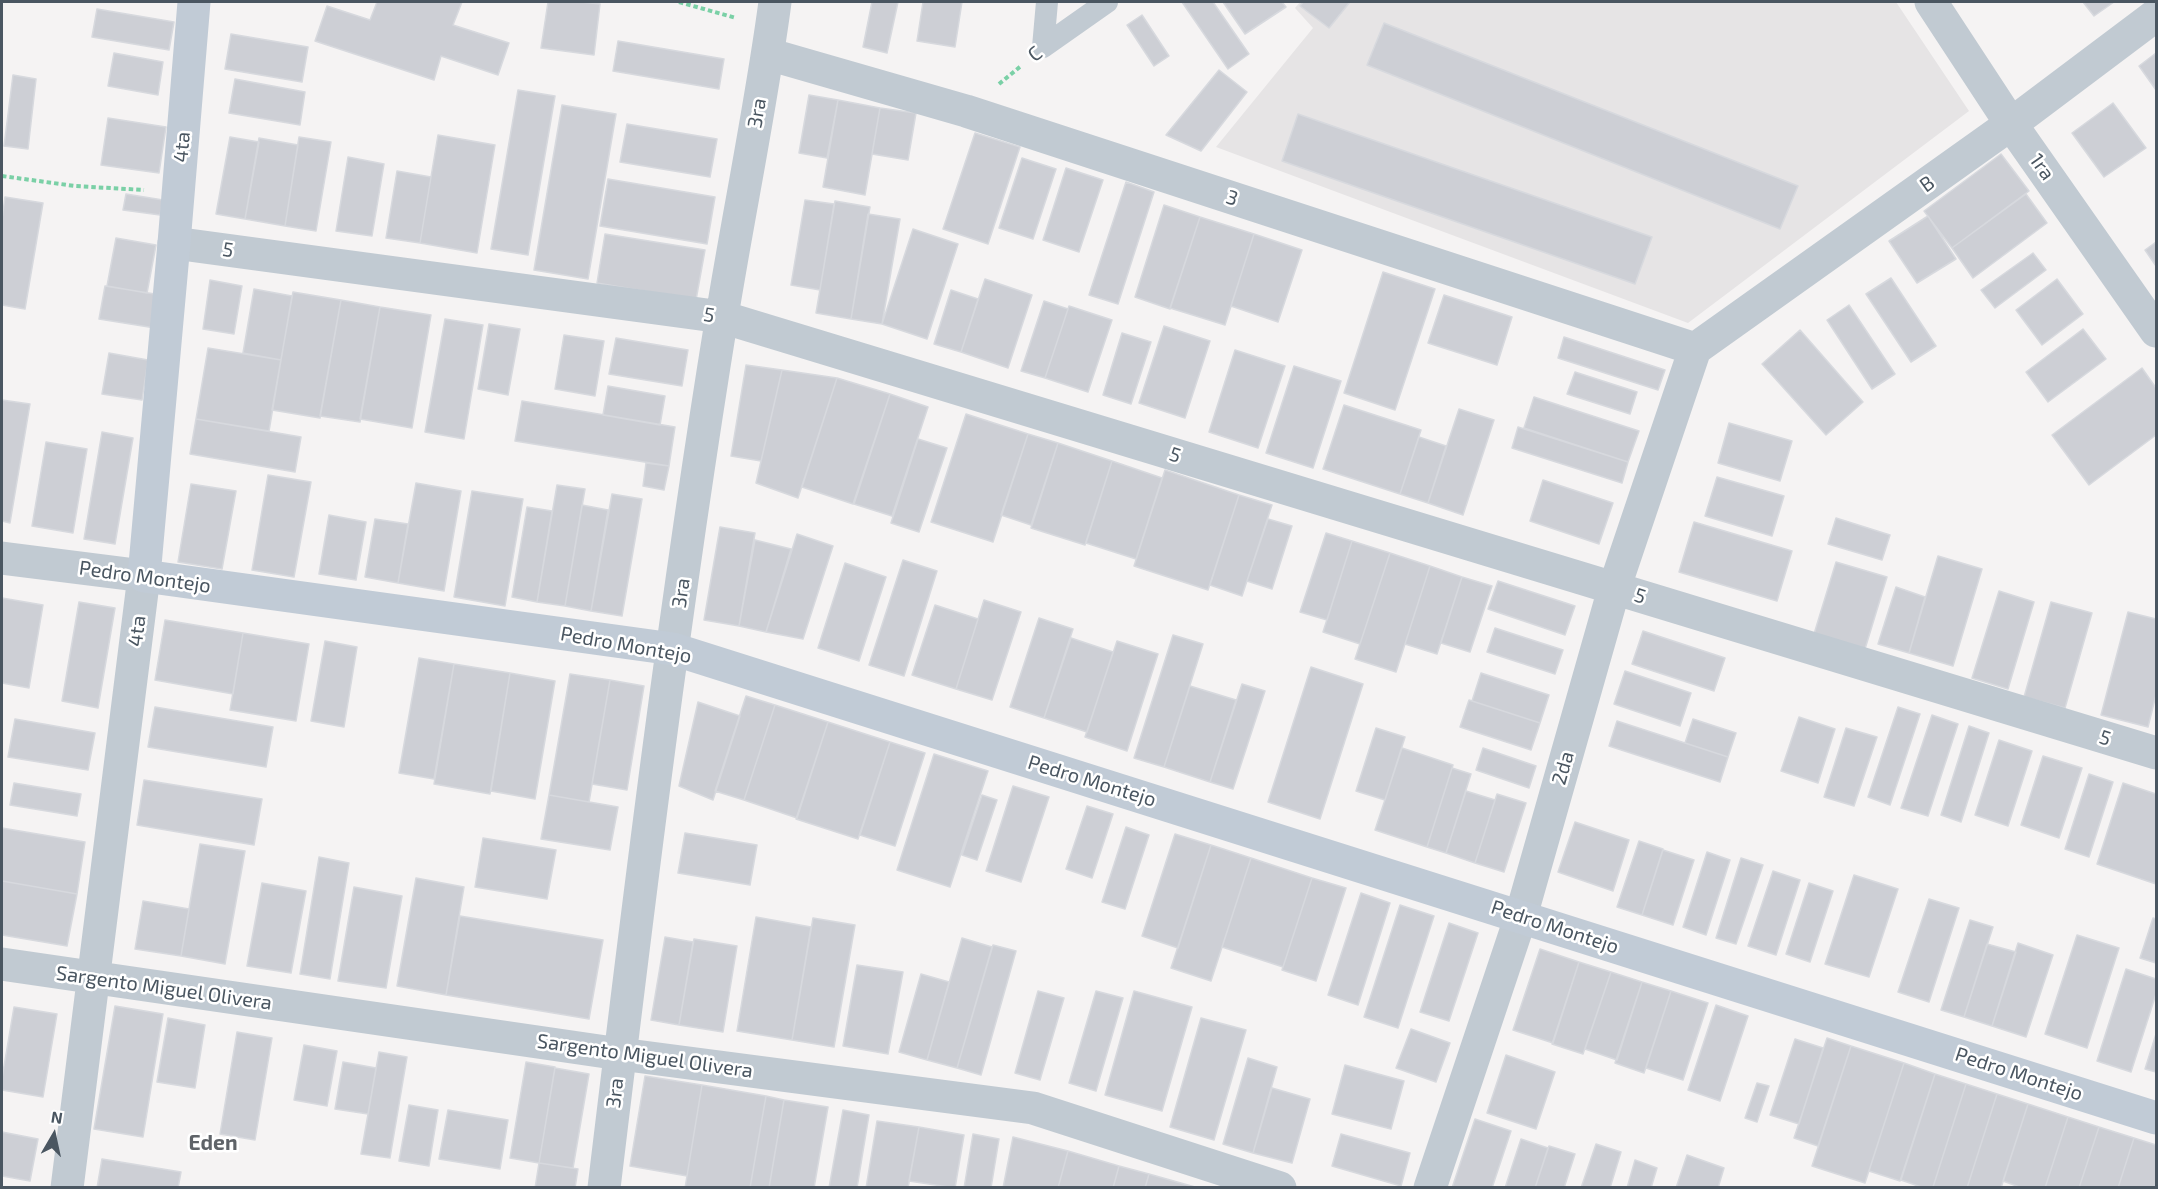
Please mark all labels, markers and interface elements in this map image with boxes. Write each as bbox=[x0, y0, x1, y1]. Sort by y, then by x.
street label: C bbox=[1023, 41, 1047, 67]
street label: 3ra bbox=[743, 96, 771, 130]
street label: 4ta bbox=[169, 131, 195, 163]
street label: 1ra bbox=[2024, 149, 2060, 185]
street label: B bbox=[1915, 171, 1939, 197]
street label: 3 bbox=[1223, 185, 1241, 211]
street label: 5 bbox=[221, 237, 235, 263]
street label: 5 bbox=[702, 302, 716, 328]
street label: 5 bbox=[1166, 442, 1184, 468]
street label: Pedro Montejo bbox=[78, 556, 212, 598]
street label: 3ra bbox=[667, 576, 695, 610]
street label: 5 bbox=[1631, 583, 1649, 609]
street label: 4ta bbox=[123, 614, 151, 648]
street label: Pedro Montejo bbox=[559, 622, 693, 668]
street label: 5 bbox=[2096, 725, 2114, 751]
street label: 2da bbox=[1547, 749, 1579, 787]
street label: Pedro Montejo bbox=[1025, 750, 1159, 812]
street label: Pedro Montejo bbox=[1488, 895, 1622, 959]
street label: Sargento Miguel Olivera bbox=[55, 961, 273, 1015]
street label: Sargento Miguel Olivera bbox=[536, 1029, 754, 1083]
street label: Pedro Montejo bbox=[1952, 1042, 2086, 1106]
street label: 3ra bbox=[601, 1077, 629, 1109]
north arrow bbox=[24, 1105, 84, 1165]
text: N bbox=[50, 1106, 64, 1127]
district label: Eden bbox=[188, 1130, 238, 1156]

